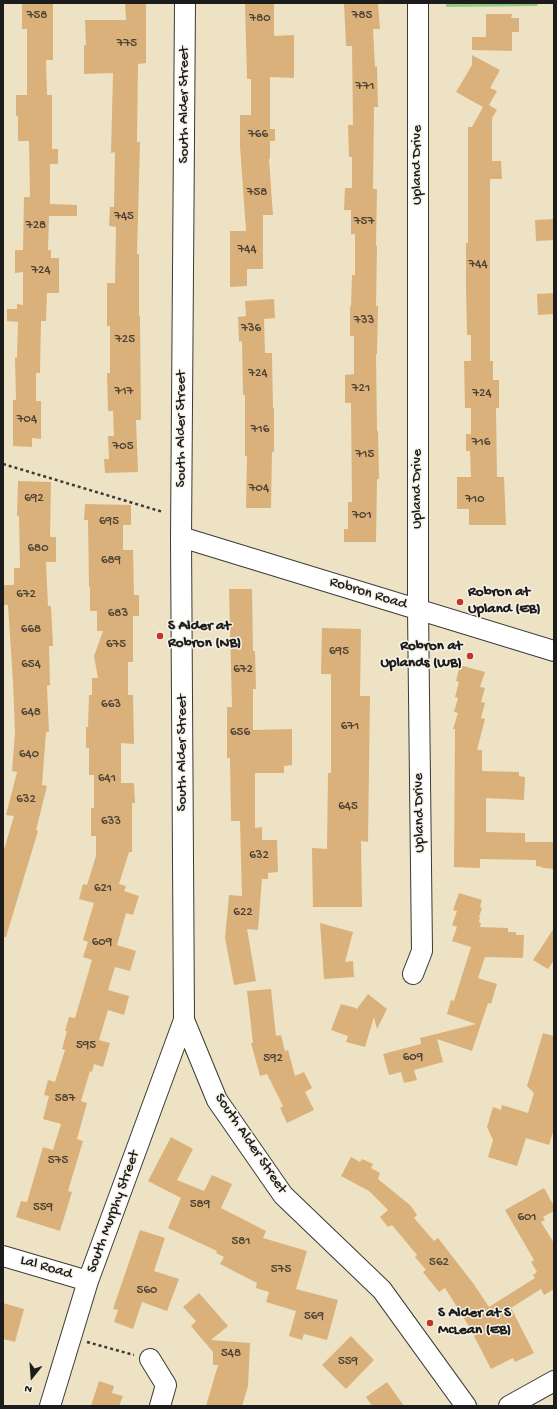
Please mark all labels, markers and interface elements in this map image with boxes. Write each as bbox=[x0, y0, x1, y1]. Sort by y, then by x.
house number: 758 bbox=[27, 8, 47, 24]
house number: 785 bbox=[352, 8, 372, 24]
house number: 780 bbox=[249, 11, 271, 27]
house number: 775 bbox=[117, 36, 137, 52]
street label: South Alder Street bbox=[176, 46, 194, 164]
house number: 771 bbox=[356, 79, 374, 95]
street label: Upland Drive bbox=[409, 125, 427, 205]
house number: 766 bbox=[248, 127, 268, 143]
house number: 758 bbox=[247, 185, 267, 201]
house number: 745 bbox=[114, 209, 134, 225]
house number: 757 bbox=[354, 214, 374, 230]
house number: 728 bbox=[26, 218, 46, 234]
house number: 744 bbox=[237, 242, 257, 258]
house number: 744 bbox=[468, 257, 488, 273]
house number: 724 bbox=[31, 263, 51, 279]
house number: 733 bbox=[354, 313, 374, 329]
house number: 736 bbox=[241, 321, 261, 337]
house number: 725 bbox=[115, 332, 135, 348]
house number: 724 bbox=[248, 366, 268, 382]
street label: South Alder Street bbox=[173, 370, 191, 488]
house number: 721 bbox=[352, 381, 370, 397]
house number: 717 bbox=[115, 384, 133, 400]
house number: 724 bbox=[472, 386, 492, 402]
house number: 704 bbox=[17, 412, 37, 428]
house number: 716 bbox=[251, 422, 269, 438]
house number: 716 bbox=[472, 435, 490, 451]
house number: 705 bbox=[113, 439, 133, 455]
house number: 715 bbox=[356, 447, 374, 463]
street label: Upland Drive bbox=[409, 449, 427, 529]
house number: 704 bbox=[249, 481, 269, 497]
house number: 692 bbox=[24, 491, 44, 507]
house number: 710 bbox=[465, 492, 485, 508]
house number: 701 bbox=[352, 508, 372, 524]
house number: 695 bbox=[99, 514, 119, 530]
house number: 680 bbox=[27, 541, 49, 557]
house number: 689 bbox=[101, 553, 121, 569]
street label: Robron Road bbox=[327, 574, 409, 614]
place label: Robron at Upland (EB) bbox=[468, 584, 541, 619]
house number: 672 bbox=[16, 587, 36, 603]
marker: Robron at Upland (EB) bbox=[455, 597, 465, 607]
house number: 683 bbox=[108, 606, 128, 622]
place label: S Alder at Robron (NB) bbox=[168, 618, 241, 653]
house number: 668 bbox=[21, 622, 41, 638]
marker: S Alder at Robron (NB) bbox=[155, 631, 165, 641]
house number: 675 bbox=[106, 637, 126, 653]
place label: Robron at Uplands (WB) bbox=[380, 638, 462, 673]
house number: 695 bbox=[329, 644, 349, 660]
marker: Robron at Uplands (WB) bbox=[465, 651, 475, 661]
house number: 654 bbox=[21, 657, 41, 673]
house number: 672 bbox=[233, 662, 253, 678]
street label: South Alder Street bbox=[174, 694, 192, 812]
house number: 663 bbox=[101, 697, 121, 713]
house number: 648 bbox=[21, 705, 41, 721]
house number: 671 bbox=[341, 719, 359, 735]
house number: 656 bbox=[230, 725, 250, 741]
house number: 640 bbox=[19, 747, 39, 763]
house number: 641 bbox=[98, 771, 116, 787]
street label: Upland Drive bbox=[410, 773, 430, 853]
house number: 632 bbox=[16, 792, 36, 808]
house number: 645 bbox=[338, 799, 358, 815]
house number: 633 bbox=[101, 814, 121, 830]
house number: 632 bbox=[249, 848, 269, 864]
house number: 621 bbox=[94, 881, 112, 897]
house number: 622 bbox=[233, 905, 253, 921]
house number: 609 bbox=[92, 935, 112, 951]
house number: 595 bbox=[76, 1038, 96, 1054]
house number: 609 bbox=[403, 1050, 423, 1066]
house number: 592 bbox=[263, 1051, 283, 1067]
street label: South Alder Street bbox=[210, 1090, 290, 1198]
house number: 587 bbox=[55, 1091, 75, 1107]
street label: South Murphy Street bbox=[84, 1148, 144, 1276]
house number: 575 bbox=[48, 1153, 68, 1169]
house number: 589 bbox=[190, 1197, 210, 1213]
house number: 559 bbox=[33, 1200, 53, 1216]
house number: 601 bbox=[517, 1210, 537, 1226]
house number: 581 bbox=[231, 1234, 251, 1250]
street label: Lal Road bbox=[18, 1252, 74, 1284]
house number: 562 bbox=[429, 1255, 449, 1271]
house number: 575 bbox=[271, 1262, 291, 1278]
house number: 560 bbox=[137, 1283, 157, 1299]
place label: S Alder at S McLean (EB) bbox=[438, 1305, 511, 1340]
house number: 569 bbox=[304, 1309, 324, 1325]
marker: S Alder at S McLean (EB) bbox=[425, 1318, 435, 1328]
house number: 548 bbox=[221, 1346, 241, 1362]
house number: 559 bbox=[338, 1354, 358, 1370]
north arrow bbox=[12, 1357, 52, 1397]
text: N bbox=[23, 1382, 34, 1395]

